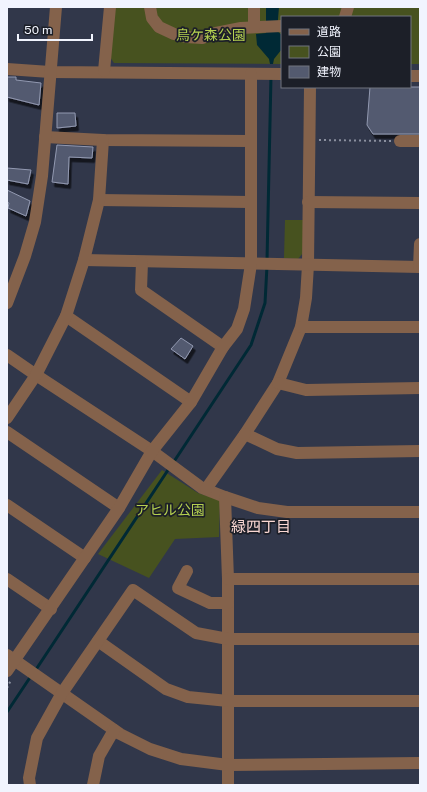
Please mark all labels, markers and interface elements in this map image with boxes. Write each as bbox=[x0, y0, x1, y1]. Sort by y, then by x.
scale bar bbox=[18, 16, 92, 42]
legend bbox=[281, 16, 411, 88]
text: 50 m bbox=[24, 23, 52, 37]
text: 道路 bbox=[317, 25, 341, 39]
park label: 烏ケ森公園 bbox=[176, 27, 246, 43]
text: 公園 bbox=[317, 45, 341, 59]
text: 建物 bbox=[317, 65, 341, 79]
park label: アヒル公園 bbox=[135, 502, 205, 518]
district label: 緑四丁目 bbox=[231, 518, 291, 535]

